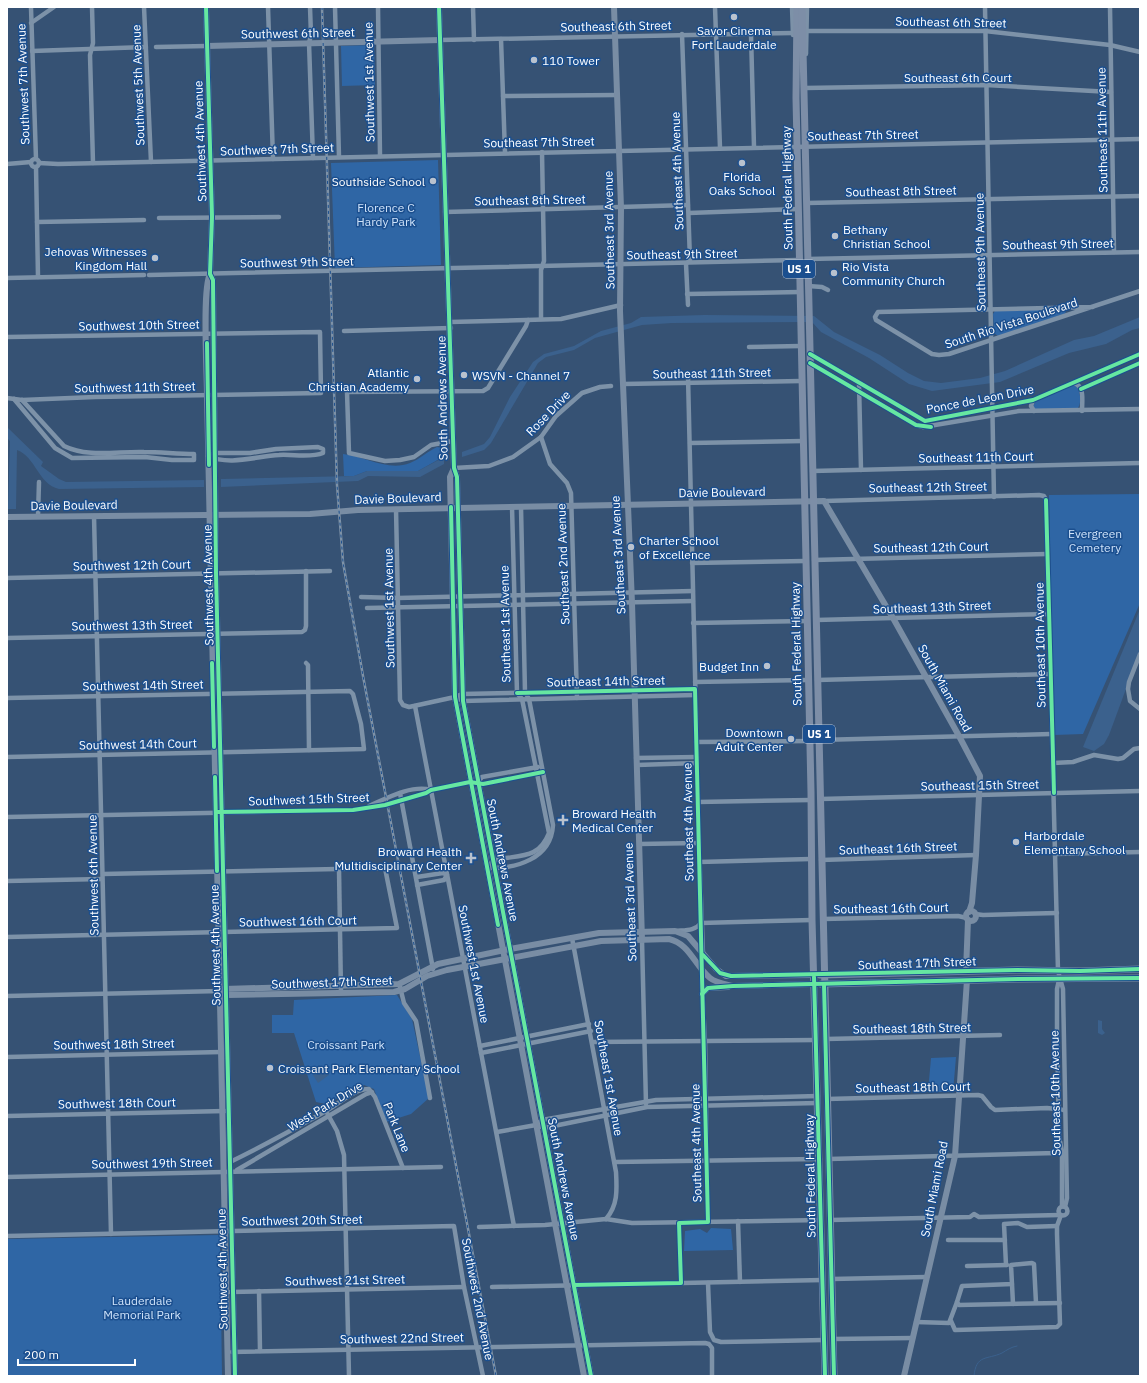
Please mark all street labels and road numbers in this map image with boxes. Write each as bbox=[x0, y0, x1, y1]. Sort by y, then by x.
street label: Southeast 6th Street bbox=[895, 14, 1007, 30]
street label: Southeast 6th Street bbox=[560, 18, 672, 34]
street label: Southwest 1st Avenue bbox=[360, 21, 378, 142]
street label: Southwest 7th Avenue bbox=[13, 23, 33, 145]
street label: Southwest 5th Avenue bbox=[128, 24, 148, 146]
street label: Southwest 6th Street bbox=[241, 25, 355, 41]
street label: Southeast 11th Avenue bbox=[1093, 67, 1111, 193]
street label: Southeast 6th Court bbox=[904, 70, 1012, 85]
street label: Southwest 4th Avenue bbox=[190, 80, 210, 202]
street label: Southeast 4th Avenue bbox=[667, 111, 687, 230]
street label: South Federal Highway bbox=[778, 126, 796, 250]
street label: Southeast 7th Street bbox=[807, 127, 919, 143]
street label: Southeast 7th Street bbox=[483, 134, 595, 150]
street label: Southwest 7th Street bbox=[220, 140, 334, 158]
street label: Southeast 3rd Avenue bbox=[600, 170, 618, 289]
street label: Southeast 8th Street bbox=[845, 183, 957, 199]
street label: Southeast 8th Street bbox=[474, 192, 586, 208]
street label: Southeast 9th Avenue bbox=[971, 192, 989, 311]
street label: Southeast 9th Street bbox=[1002, 236, 1114, 252]
street label: Southeast 9th Street bbox=[626, 246, 738, 262]
street label: Southwest 9th Street bbox=[240, 254, 354, 270]
road number: US 1 bbox=[783, 260, 815, 278]
street label: South Rio Vista Boulevard bbox=[943, 294, 1079, 352]
street label: Southwest 10th Street bbox=[78, 316, 200, 334]
street label: South Andrews Avenue bbox=[433, 335, 451, 460]
street label: Southeast 11th Street bbox=[653, 364, 771, 382]
street label: Southwest 11th Street bbox=[74, 378, 196, 396]
street label: Ponce de Leon Drive bbox=[925, 381, 1035, 417]
street label: Rose Drive bbox=[523, 387, 574, 439]
street label: Southeast 11th Court bbox=[918, 448, 1034, 466]
street label: Southeast 12th Street bbox=[869, 478, 987, 496]
street label: Davie Boulevard bbox=[678, 484, 766, 500]
street label: Davie Boulevard bbox=[354, 489, 442, 507]
street label: Southeast 3rd Avenue bbox=[607, 495, 629, 615]
street label: Davie Boulevard bbox=[30, 497, 118, 513]
street label: Southeast 2nd Avenue bbox=[553, 503, 573, 625]
street label: Southwest 4th Avenue bbox=[199, 524, 217, 646]
street label: Southeast 12th Court bbox=[873, 538, 989, 556]
street label: Southwest 1st Avenue bbox=[380, 547, 398, 668]
street label: Southwest 12th Court bbox=[73, 556, 191, 574]
street label: Southeast 1st Avenue bbox=[496, 565, 514, 683]
street label: South Federal Highway bbox=[787, 582, 805, 706]
street label: Southeast 10th Avenue bbox=[1031, 582, 1049, 708]
street label: Southeast 13th Street bbox=[873, 597, 991, 617]
street label: Southwest 13th Street bbox=[71, 616, 193, 634]
street label: South Miami Road bbox=[915, 642, 975, 734]
street label: Southeast 14th Street bbox=[547, 672, 665, 690]
street label: Southwest 14th Street bbox=[82, 676, 204, 694]
road number: US 1 bbox=[803, 725, 835, 743]
street label: Southwest 14th Court bbox=[79, 735, 197, 753]
street label: Southeast 4th Avenue bbox=[679, 762, 697, 881]
street label: Southeast 15th Street bbox=[921, 776, 1039, 794]
street label: Southwest 15th Street bbox=[248, 789, 370, 809]
street label: South Andrews Avenue bbox=[484, 797, 522, 923]
street label: Southwest 6th Avenue bbox=[84, 814, 102, 936]
street label: Southeast 16th Street bbox=[839, 838, 957, 858]
street label: Southeast 3rd Avenue bbox=[620, 842, 640, 962]
street label: Southwest 4th Avenue bbox=[206, 884, 224, 1006]
street label: Southeast 16th Court bbox=[833, 899, 949, 917]
street label: Southwest 1st Avenue bbox=[455, 904, 493, 1025]
street label: Southwest 16th Court bbox=[239, 912, 357, 930]
street label: Southeast 17th Street bbox=[858, 953, 976, 973]
street label: Southwest 17th Street bbox=[271, 972, 393, 992]
street label: Southeast 1st Avenue bbox=[591, 1019, 627, 1138]
street label: Southeast 18th Street bbox=[853, 1019, 971, 1037]
street label: Southeast 10th Avenue bbox=[1046, 1030, 1064, 1156]
street label: Southwest 18th Street bbox=[53, 1035, 175, 1053]
street label: West Park Drive bbox=[285, 1078, 366, 1134]
street label: Southeast 18th Court bbox=[855, 1078, 971, 1096]
street label: Southeast 4th Avenue bbox=[687, 1083, 705, 1202]
street label: Southwest 18th Court bbox=[58, 1094, 176, 1112]
street label: Park Lane bbox=[380, 1100, 414, 1155]
street label: South Federal Highway bbox=[801, 1114, 819, 1238]
street label: South Andrews Avenue bbox=[545, 1116, 583, 1242]
street label: South Miami Road bbox=[917, 1140, 951, 1238]
street label: Southwest 19th Street bbox=[91, 1154, 213, 1172]
street label: Southwest 4th Avenue bbox=[213, 1208, 231, 1330]
street label: Southwest 20th Street bbox=[241, 1211, 363, 1229]
street label: Southwest 2nd Avenue bbox=[459, 1237, 497, 1362]
street label: Southwest 21st Street bbox=[285, 1271, 405, 1289]
street label: Southwest 22nd Street bbox=[340, 1329, 464, 1347]

